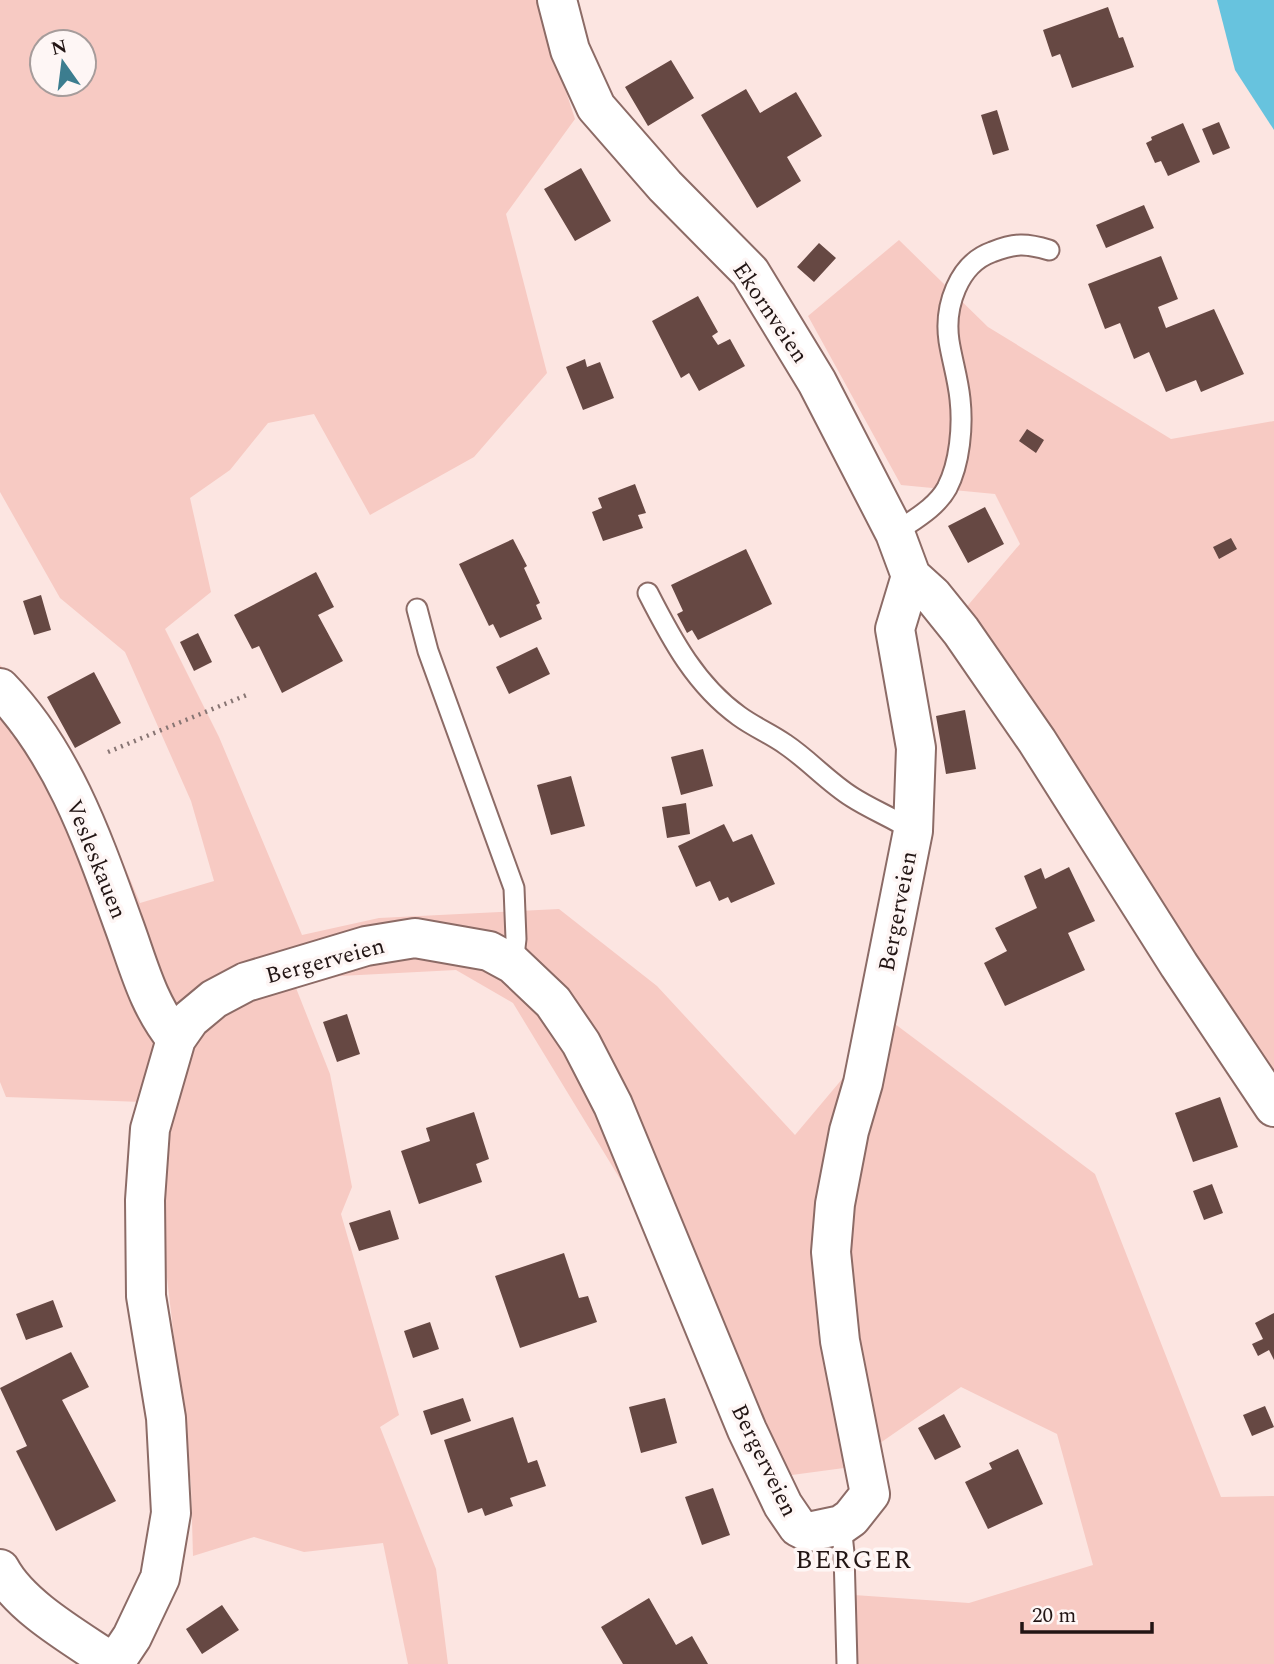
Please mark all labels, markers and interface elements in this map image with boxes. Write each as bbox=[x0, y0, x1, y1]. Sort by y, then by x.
north arrow bbox=[28, 28, 98, 98]
text: N bbox=[48, 32, 70, 64]
street label: Ekornveien bbox=[723, 255, 817, 371]
street label: Vesleskauen bbox=[56, 795, 135, 925]
street label: Bergerveien bbox=[870, 848, 927, 975]
street label: Bergerveien bbox=[262, 929, 389, 994]
street label: Bergerveien bbox=[721, 1398, 806, 1523]
district label: BERGER bbox=[795, 1540, 913, 1580]
scale bar bbox=[1022, 1590, 1152, 1634]
text: 20 m bbox=[1032, 1600, 1076, 1632]

